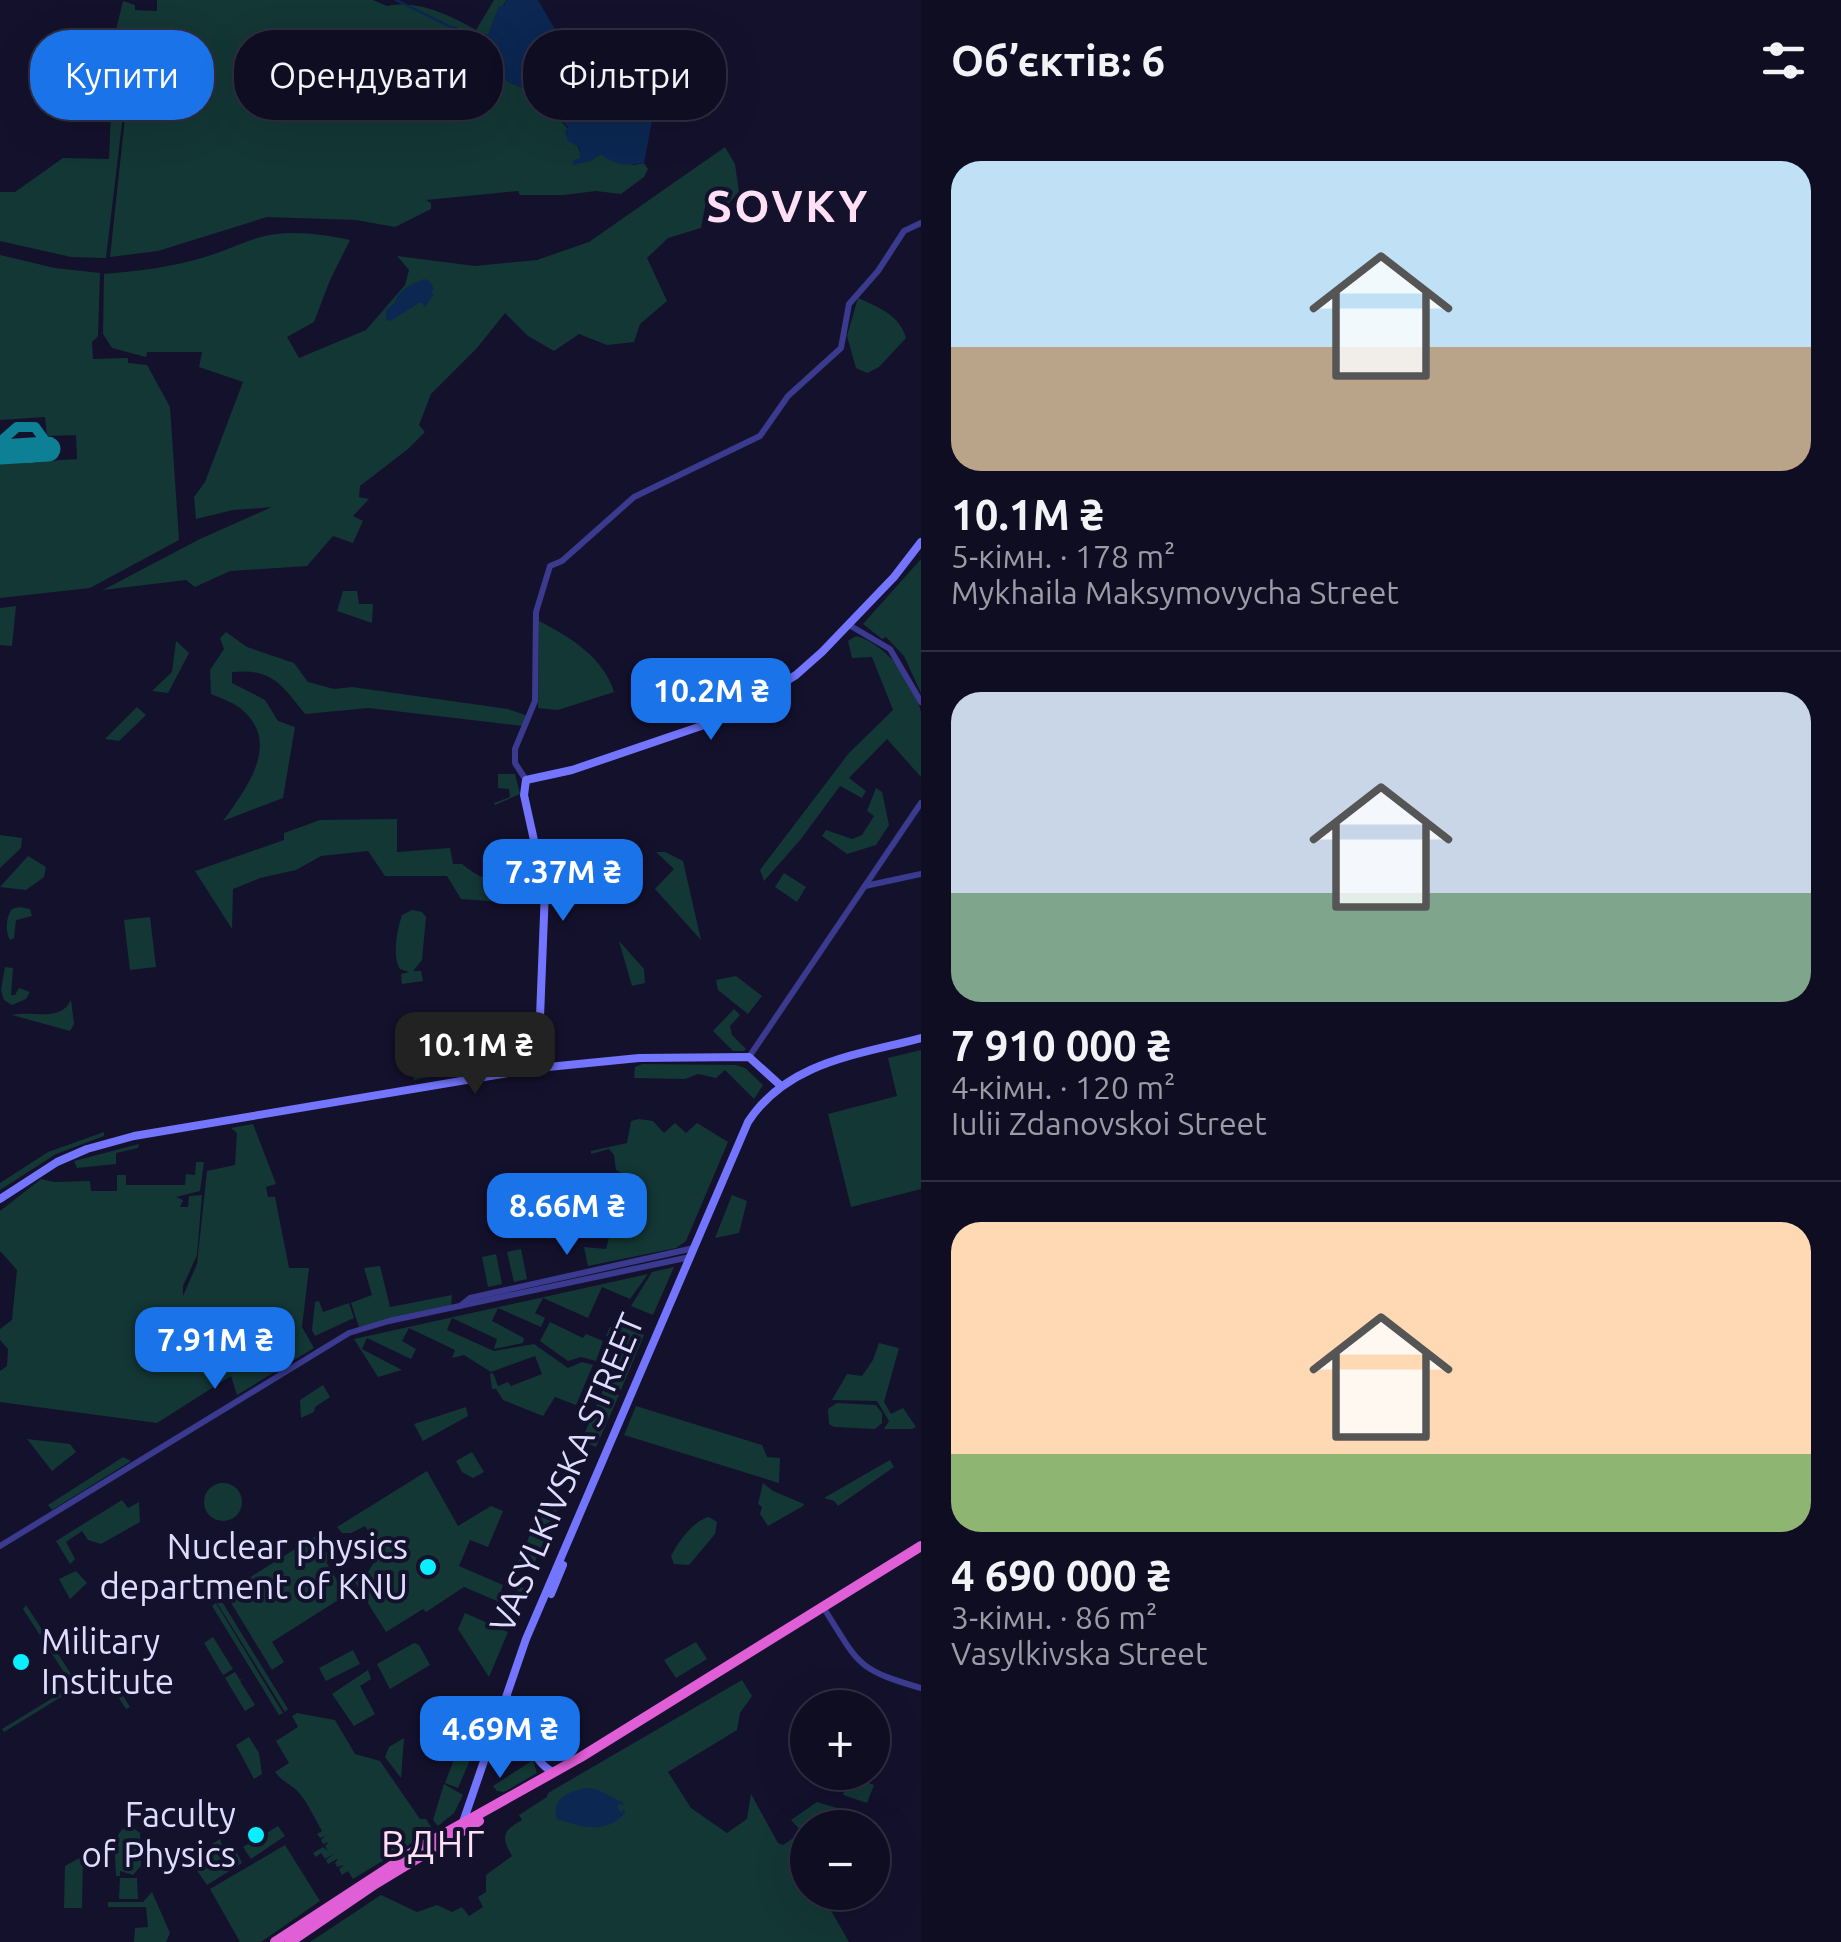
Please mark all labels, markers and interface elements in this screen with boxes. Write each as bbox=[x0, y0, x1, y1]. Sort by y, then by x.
chip: Купити bbox=[30, 30, 214, 120]
chip: Орендувати bbox=[234, 30, 503, 120]
chip: Фільтри bbox=[523, 30, 726, 120]
icon: filters bbox=[1756, 33, 1811, 88]
text: Об’єктів: 6 bbox=[951, 37, 1165, 84]
district label: SOVKY bbox=[706, 180, 870, 231]
icon: home bbox=[1291, 226, 1471, 406]
text: 10.1M ₴ bbox=[951, 491, 1103, 538]
text: 5-кімн. · 178 m² bbox=[951, 538, 1176, 574]
text: Mykhaila Maksymovycha Street bbox=[951, 574, 1399, 610]
pin: 10.2M ₴ bbox=[619, 658, 803, 743]
text: 10.2M ₴ bbox=[653, 672, 769, 708]
icon: home bbox=[1291, 757, 1471, 937]
pin: 7.37M ₴ bbox=[471, 839, 655, 924]
text: 7.37M ₴ bbox=[505, 853, 621, 889]
pin: 10.1M ₴ bbox=[383, 1012, 567, 1097]
text: 7 910 000 ₴ bbox=[951, 1022, 1170, 1069]
text: 10.1M ₴ bbox=[417, 1026, 533, 1062]
text: 4-кімн. · 120 m² bbox=[951, 1069, 1176, 1105]
text: Iulii Zdanovskoi Street bbox=[951, 1105, 1267, 1141]
pin: 8.66M ₴ bbox=[475, 1173, 659, 1258]
text: 8.66M ₴ bbox=[509, 1187, 625, 1223]
icon: home bbox=[1291, 1287, 1471, 1467]
pin: 7.91M ₴ bbox=[123, 1307, 307, 1392]
street label: VASYLKIVSKA STREET bbox=[481, 1307, 651, 1638]
text: 7.91M ₴ bbox=[157, 1321, 273, 1357]
place label: Nuclear physics department of KNU bbox=[99, 1526, 408, 1606]
text: 4 690 000 ₴ bbox=[951, 1552, 1170, 1599]
marker: Nuclear physics department of KNU bbox=[417, 1556, 439, 1578]
text: 3-кімн. · 86 m² bbox=[951, 1599, 1157, 1635]
place label: Military Institute bbox=[41, 1621, 174, 1701]
text: Vasylkivska Street bbox=[951, 1635, 1208, 1671]
marker: Military Institute bbox=[10, 1651, 32, 1673]
map controls bbox=[790, 1690, 890, 1910]
button: + bbox=[790, 1690, 890, 1790]
pin: 4.69M ₴ bbox=[408, 1696, 592, 1781]
text: 4.69M ₴ bbox=[442, 1710, 558, 1746]
place label: Faculty of Physics bbox=[82, 1794, 236, 1874]
button: − bbox=[790, 1810, 890, 1910]
district label: ВДНГ bbox=[381, 1822, 487, 1864]
marker: Faculty of Physics bbox=[245, 1824, 267, 1846]

